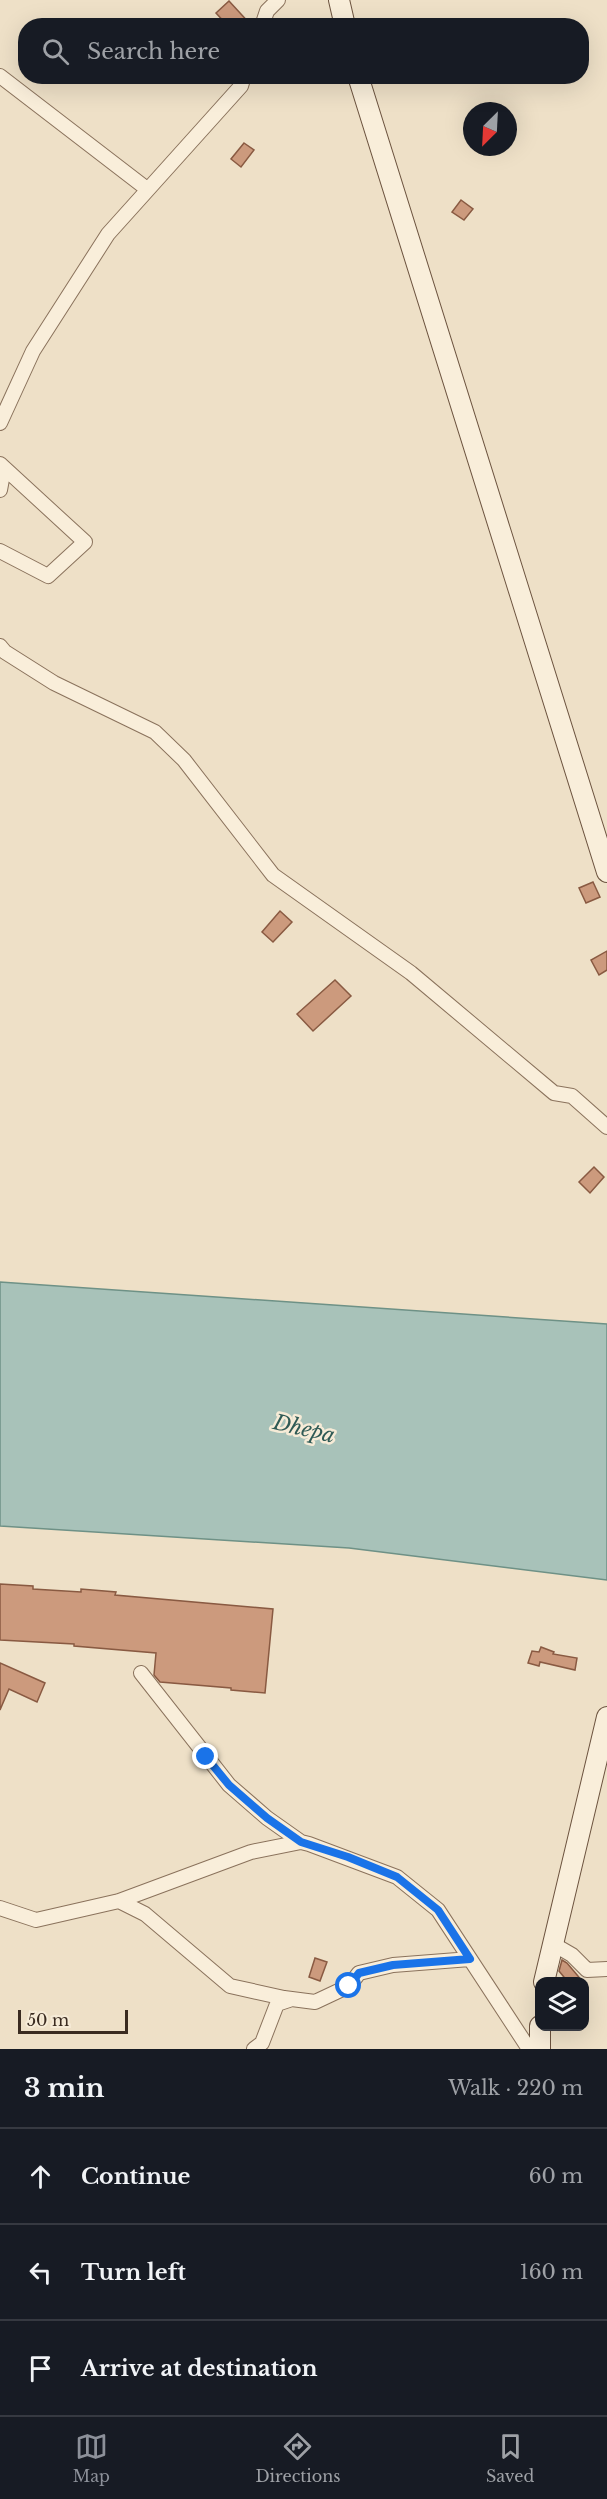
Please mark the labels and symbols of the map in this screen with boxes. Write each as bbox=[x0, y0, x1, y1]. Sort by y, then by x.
north arrow bbox=[463, 102, 517, 156]
water label: Dhepa bbox=[270, 1409, 337, 1449]
route end bbox=[192, 1743, 218, 1769]
route start bbox=[335, 1972, 361, 1998]
scale bar bbox=[18, 2007, 128, 2034]

